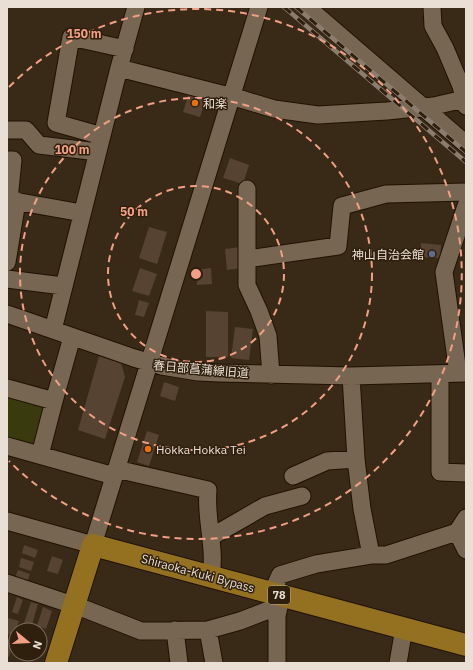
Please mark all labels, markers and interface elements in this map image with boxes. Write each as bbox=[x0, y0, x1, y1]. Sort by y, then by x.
text: 150 m bbox=[66, 26, 102, 41]
place label: 和楽 bbox=[203, 96, 227, 111]
marker: 和楽 bbox=[190, 98, 200, 108]
text: 100 m bbox=[54, 142, 90, 157]
text: 50 m bbox=[120, 204, 148, 219]
place label: 神山自治会館 bbox=[352, 247, 424, 262]
marker: 神山自治会館 bbox=[427, 249, 437, 259]
centre of rings bbox=[189, 267, 203, 281]
street label: 春日部菖蒲線旧道 bbox=[153, 357, 249, 381]
place label: Hokka Hokka Tei bbox=[156, 442, 246, 457]
marker: Hokka Hokka Tei bbox=[143, 444, 153, 454]
street label: Shiraoka-Kuki Bypass bbox=[140, 551, 257, 595]
road number: 78 bbox=[268, 586, 290, 604]
north arrow bbox=[8, 622, 48, 662]
text: N bbox=[30, 639, 45, 651]

